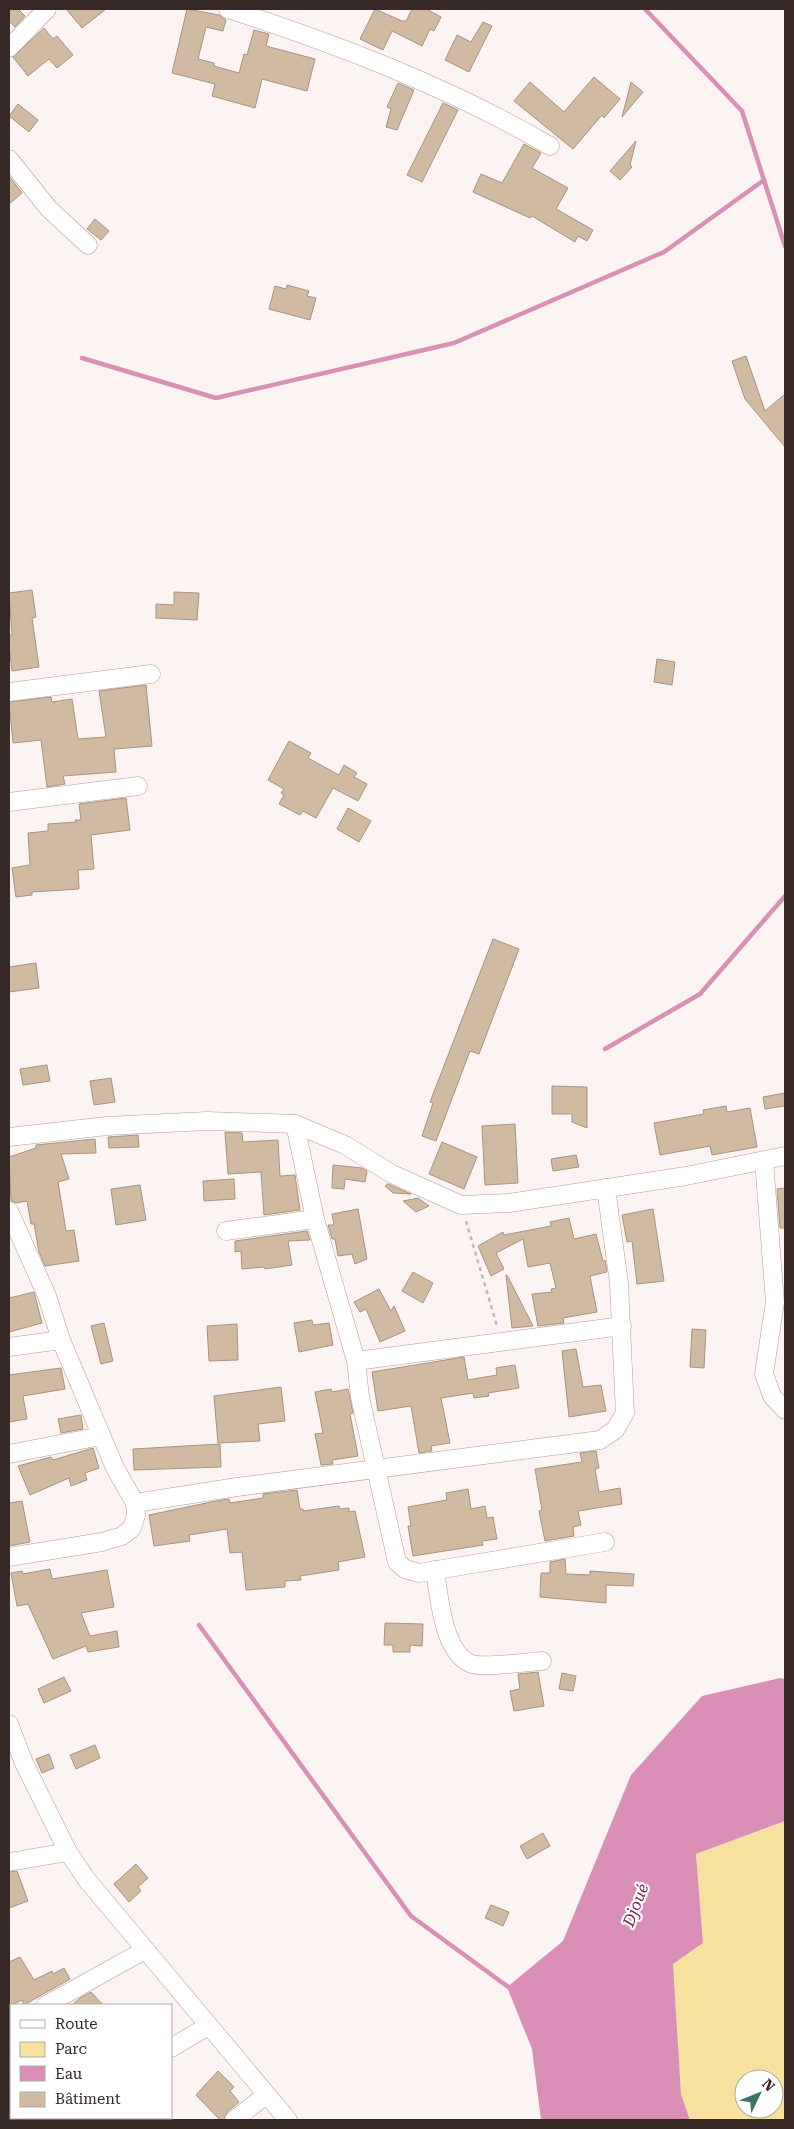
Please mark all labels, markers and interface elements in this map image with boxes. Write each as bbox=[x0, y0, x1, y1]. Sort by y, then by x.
water label: Djoué bbox=[618, 1881, 652, 1930]
legend bbox=[10, 2004, 172, 2119]
text: Route bbox=[55, 2015, 97, 2033]
text: Parc bbox=[55, 2040, 87, 2058]
text: Eau bbox=[55, 2065, 83, 2083]
north arrow bbox=[734, 2069, 784, 2119]
text: N bbox=[759, 2076, 778, 2095]
text: Bâtiment bbox=[55, 2090, 121, 2108]

